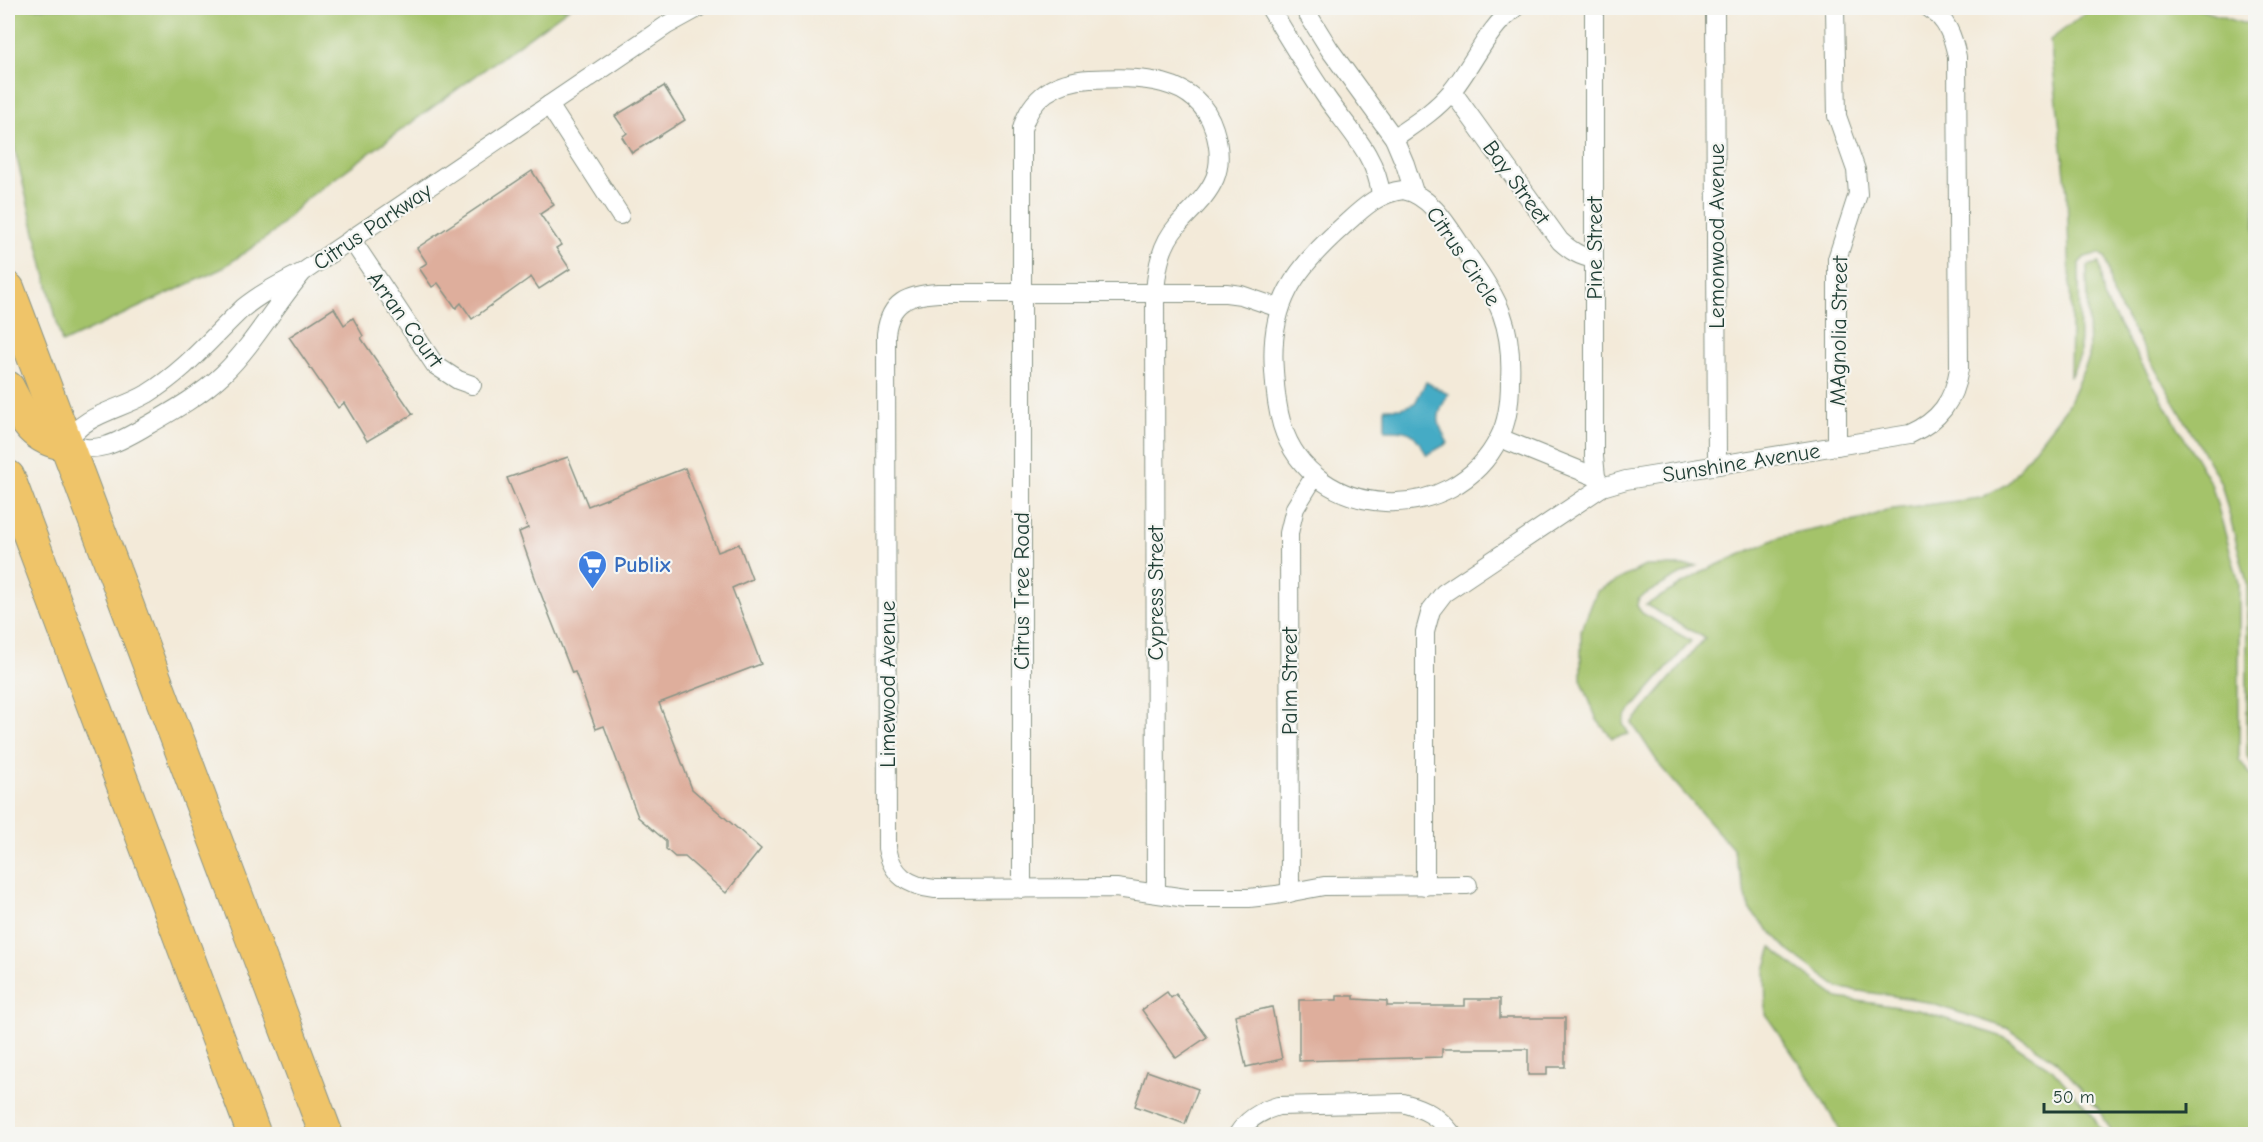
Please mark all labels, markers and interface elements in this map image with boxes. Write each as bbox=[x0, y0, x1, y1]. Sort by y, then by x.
street label: Bay Street bbox=[1477, 136, 1556, 230]
street label: Lemonwood Avenue bbox=[1704, 143, 1730, 329]
street label: Citrus Parkway bbox=[308, 178, 437, 276]
street label: Pine Street bbox=[1582, 196, 1608, 299]
street label: Citrus Circle bbox=[1420, 202, 1506, 311]
street label: MAgnolia Street bbox=[1825, 255, 1853, 406]
street label: Arran Court bbox=[362, 267, 449, 373]
street label: Sunshine Avenue bbox=[1661, 438, 1822, 488]
street label: Citrus Tree Road bbox=[1009, 512, 1035, 670]
street label: Cypress Street bbox=[1143, 525, 1169, 661]
supermarket icon: Publix bbox=[577, 548, 609, 590]
place label: Publix bbox=[614, 552, 671, 578]
street label: Limewood Avenue bbox=[875, 600, 901, 768]
street label: Palm Street bbox=[1277, 626, 1303, 735]
scale bar bbox=[2044, 1076, 2186, 1114]
text: 50 m bbox=[2053, 1087, 2095, 1108]

